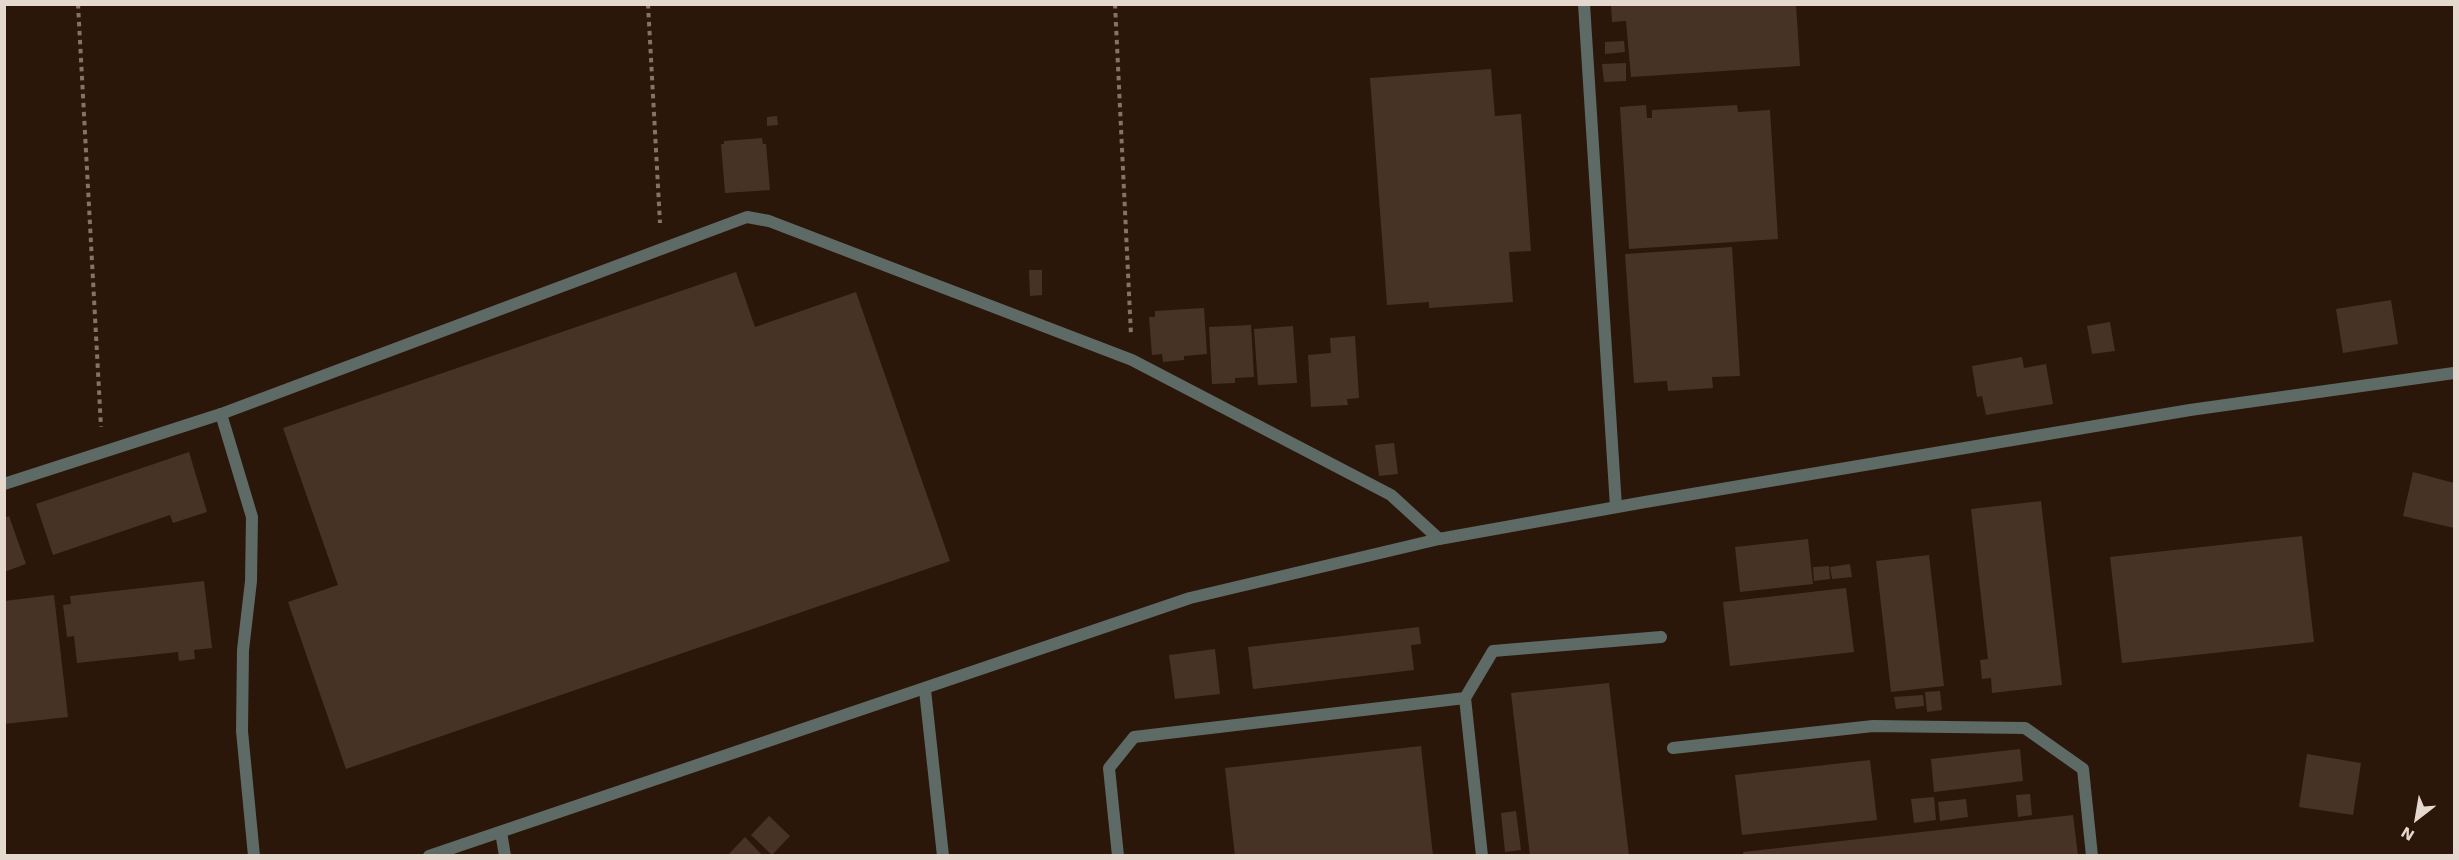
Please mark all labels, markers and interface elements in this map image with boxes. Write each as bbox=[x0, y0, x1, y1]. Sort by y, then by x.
north arrow bbox=[2387, 788, 2447, 848]
text: N bbox=[2398, 823, 2417, 845]

